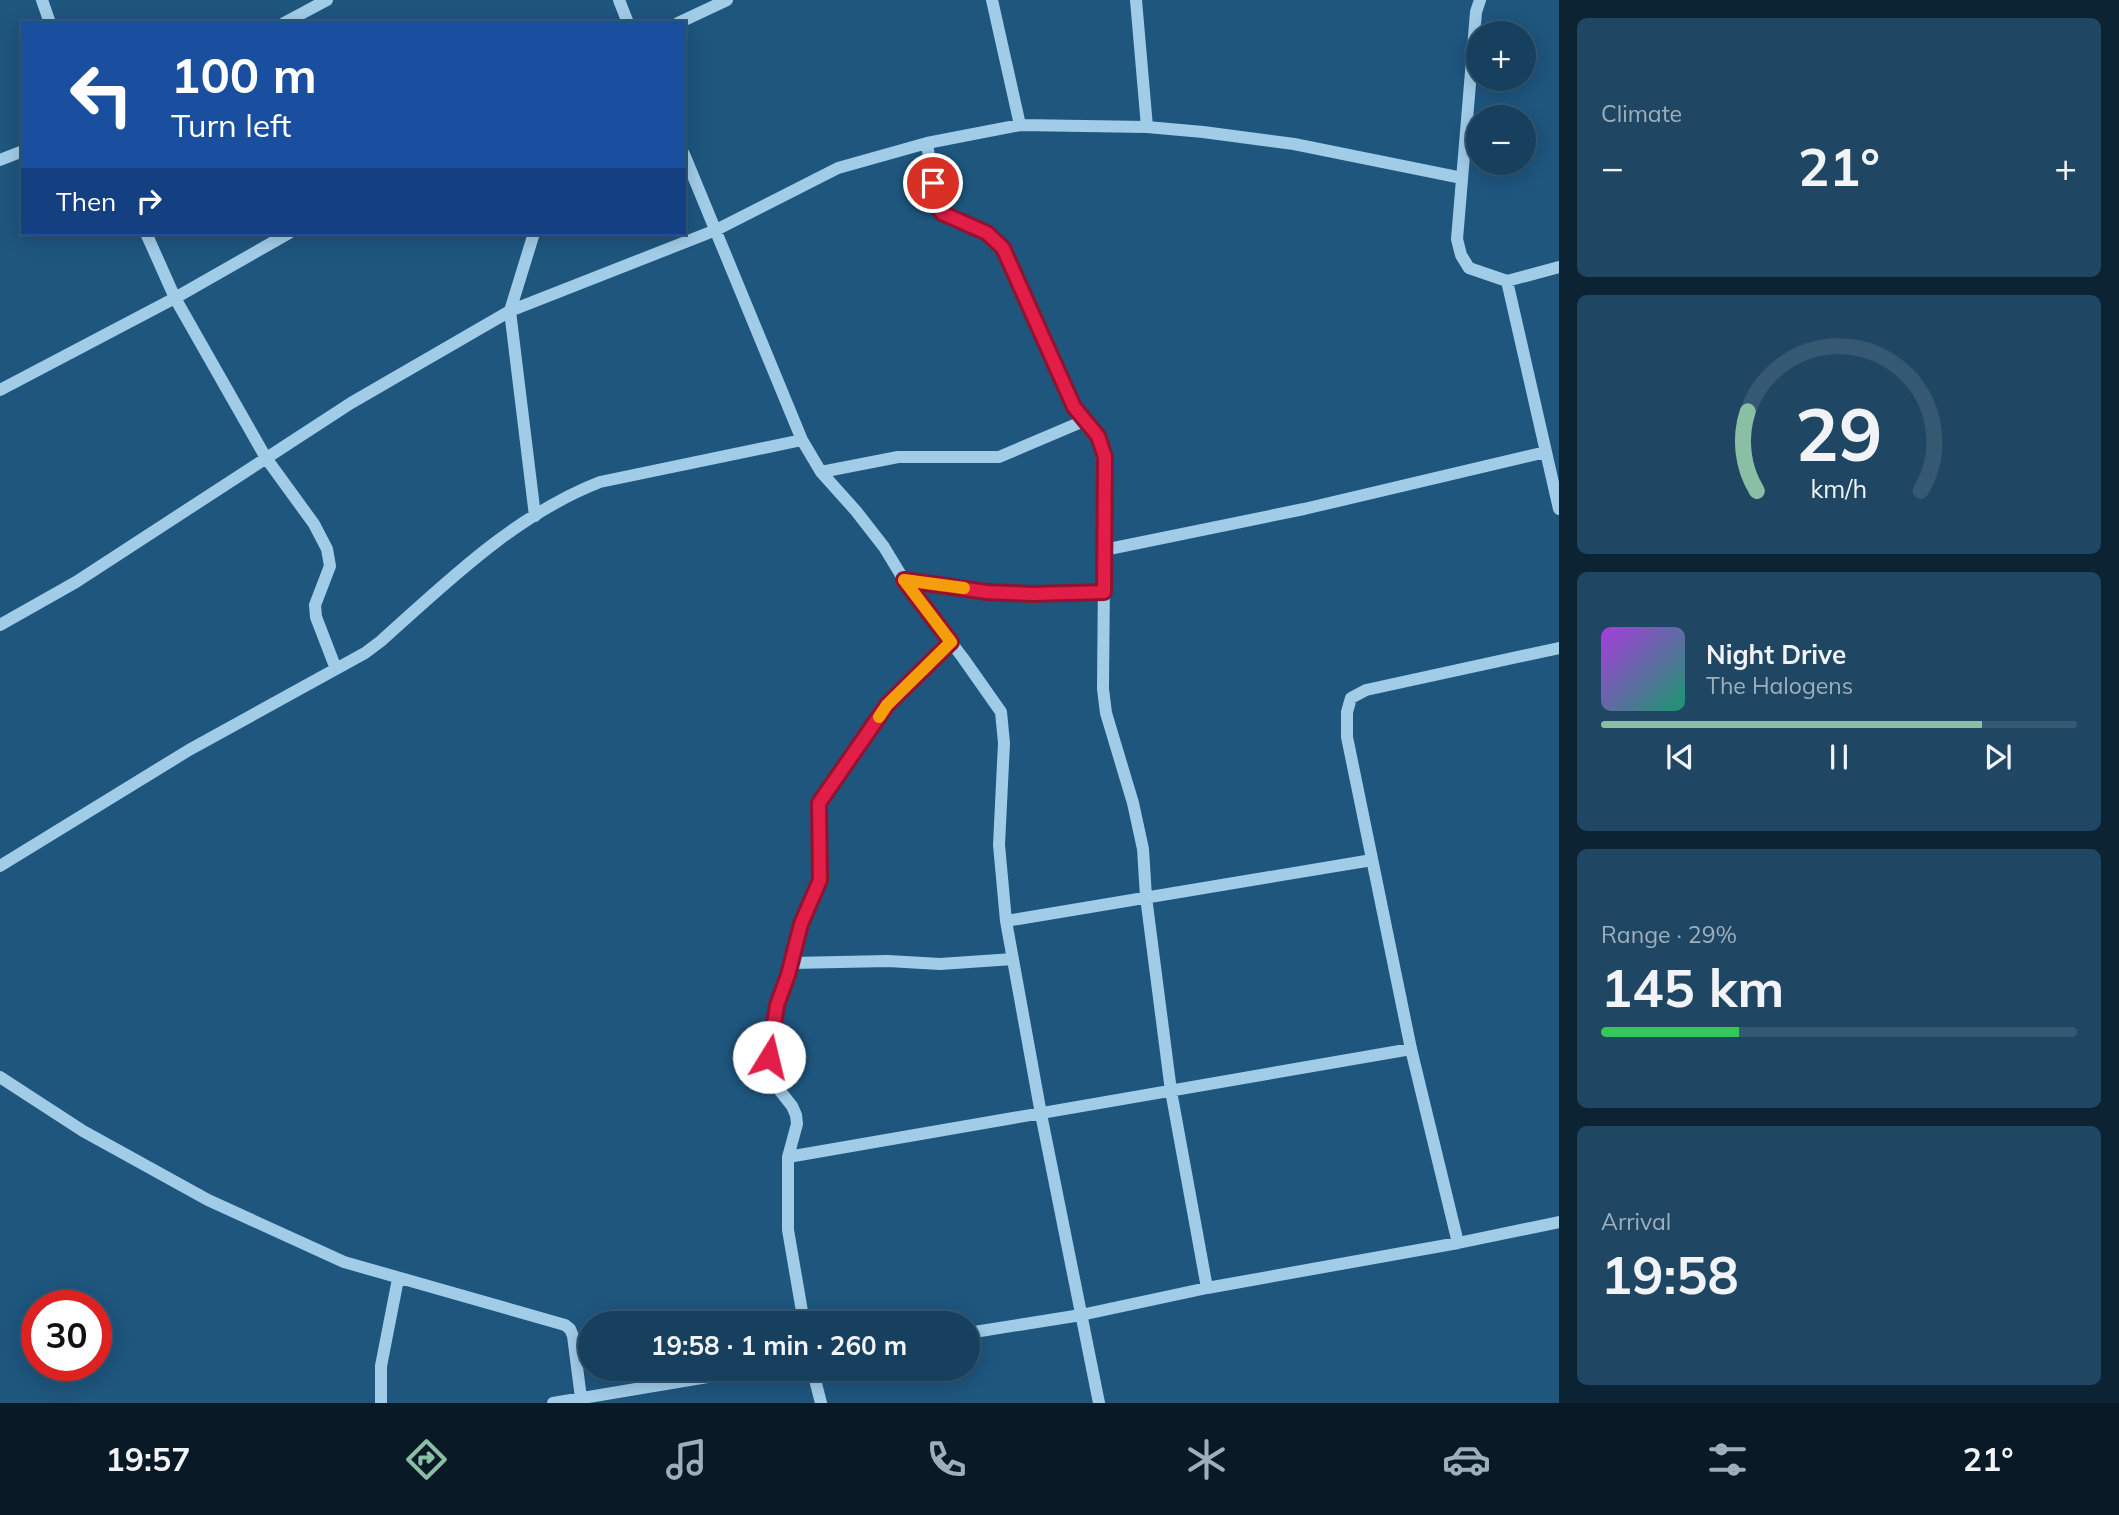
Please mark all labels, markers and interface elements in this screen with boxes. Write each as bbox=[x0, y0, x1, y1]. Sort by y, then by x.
map controls bbox=[1466, 21, 1536, 175]
button: + bbox=[1466, 21, 1536, 91]
text: 100 m bbox=[171, 44, 317, 105]
icon: left bbox=[56, 49, 147, 140]
text: Climate bbox=[1601, 99, 1682, 128]
text: Turn left bbox=[171, 105, 291, 145]
button: − bbox=[1466, 105, 1536, 175]
text: 21° bbox=[1798, 134, 1880, 199]
text: − bbox=[1601, 143, 1624, 191]
text: + bbox=[2054, 143, 2077, 191]
pin bbox=[903, 153, 963, 213]
icon: arrive bbox=[914, 164, 952, 202]
icon: right bbox=[130, 182, 168, 220]
text: Then bbox=[56, 185, 116, 218]
text: 29 bbox=[1795, 388, 1883, 479]
text: km/h bbox=[1811, 472, 1867, 503]
text: Night Drive bbox=[1706, 638, 1846, 671]
text: The Halogens bbox=[1706, 671, 1853, 700]
icon: previous bbox=[1661, 738, 1699, 776]
icon: pause bbox=[1820, 738, 1858, 776]
icon: next bbox=[1979, 738, 2017, 776]
text: Range · 29% bbox=[1601, 920, 1737, 949]
text: 145 km bbox=[1601, 955, 1784, 1020]
position arrow bbox=[732, 1020, 806, 1094]
text: Arrival bbox=[1601, 1207, 1671, 1236]
text: 19:58 bbox=[1601, 1242, 1739, 1307]
speed limit sign: 30 bbox=[21, 1290, 112, 1381]
text: 19:58 · 1 min · 260 m bbox=[651, 1329, 907, 1362]
icon: directions bbox=[402, 1435, 451, 1484]
icon: music bbox=[662, 1435, 711, 1484]
icon: phone bbox=[922, 1435, 971, 1484]
icon: climate bbox=[1182, 1435, 1231, 1484]
icon: car bbox=[1442, 1435, 1491, 1484]
icon: filters bbox=[1703, 1435, 1752, 1484]
text: 19:57 bbox=[106, 1439, 190, 1479]
text: 21° bbox=[1963, 1439, 2013, 1479]

